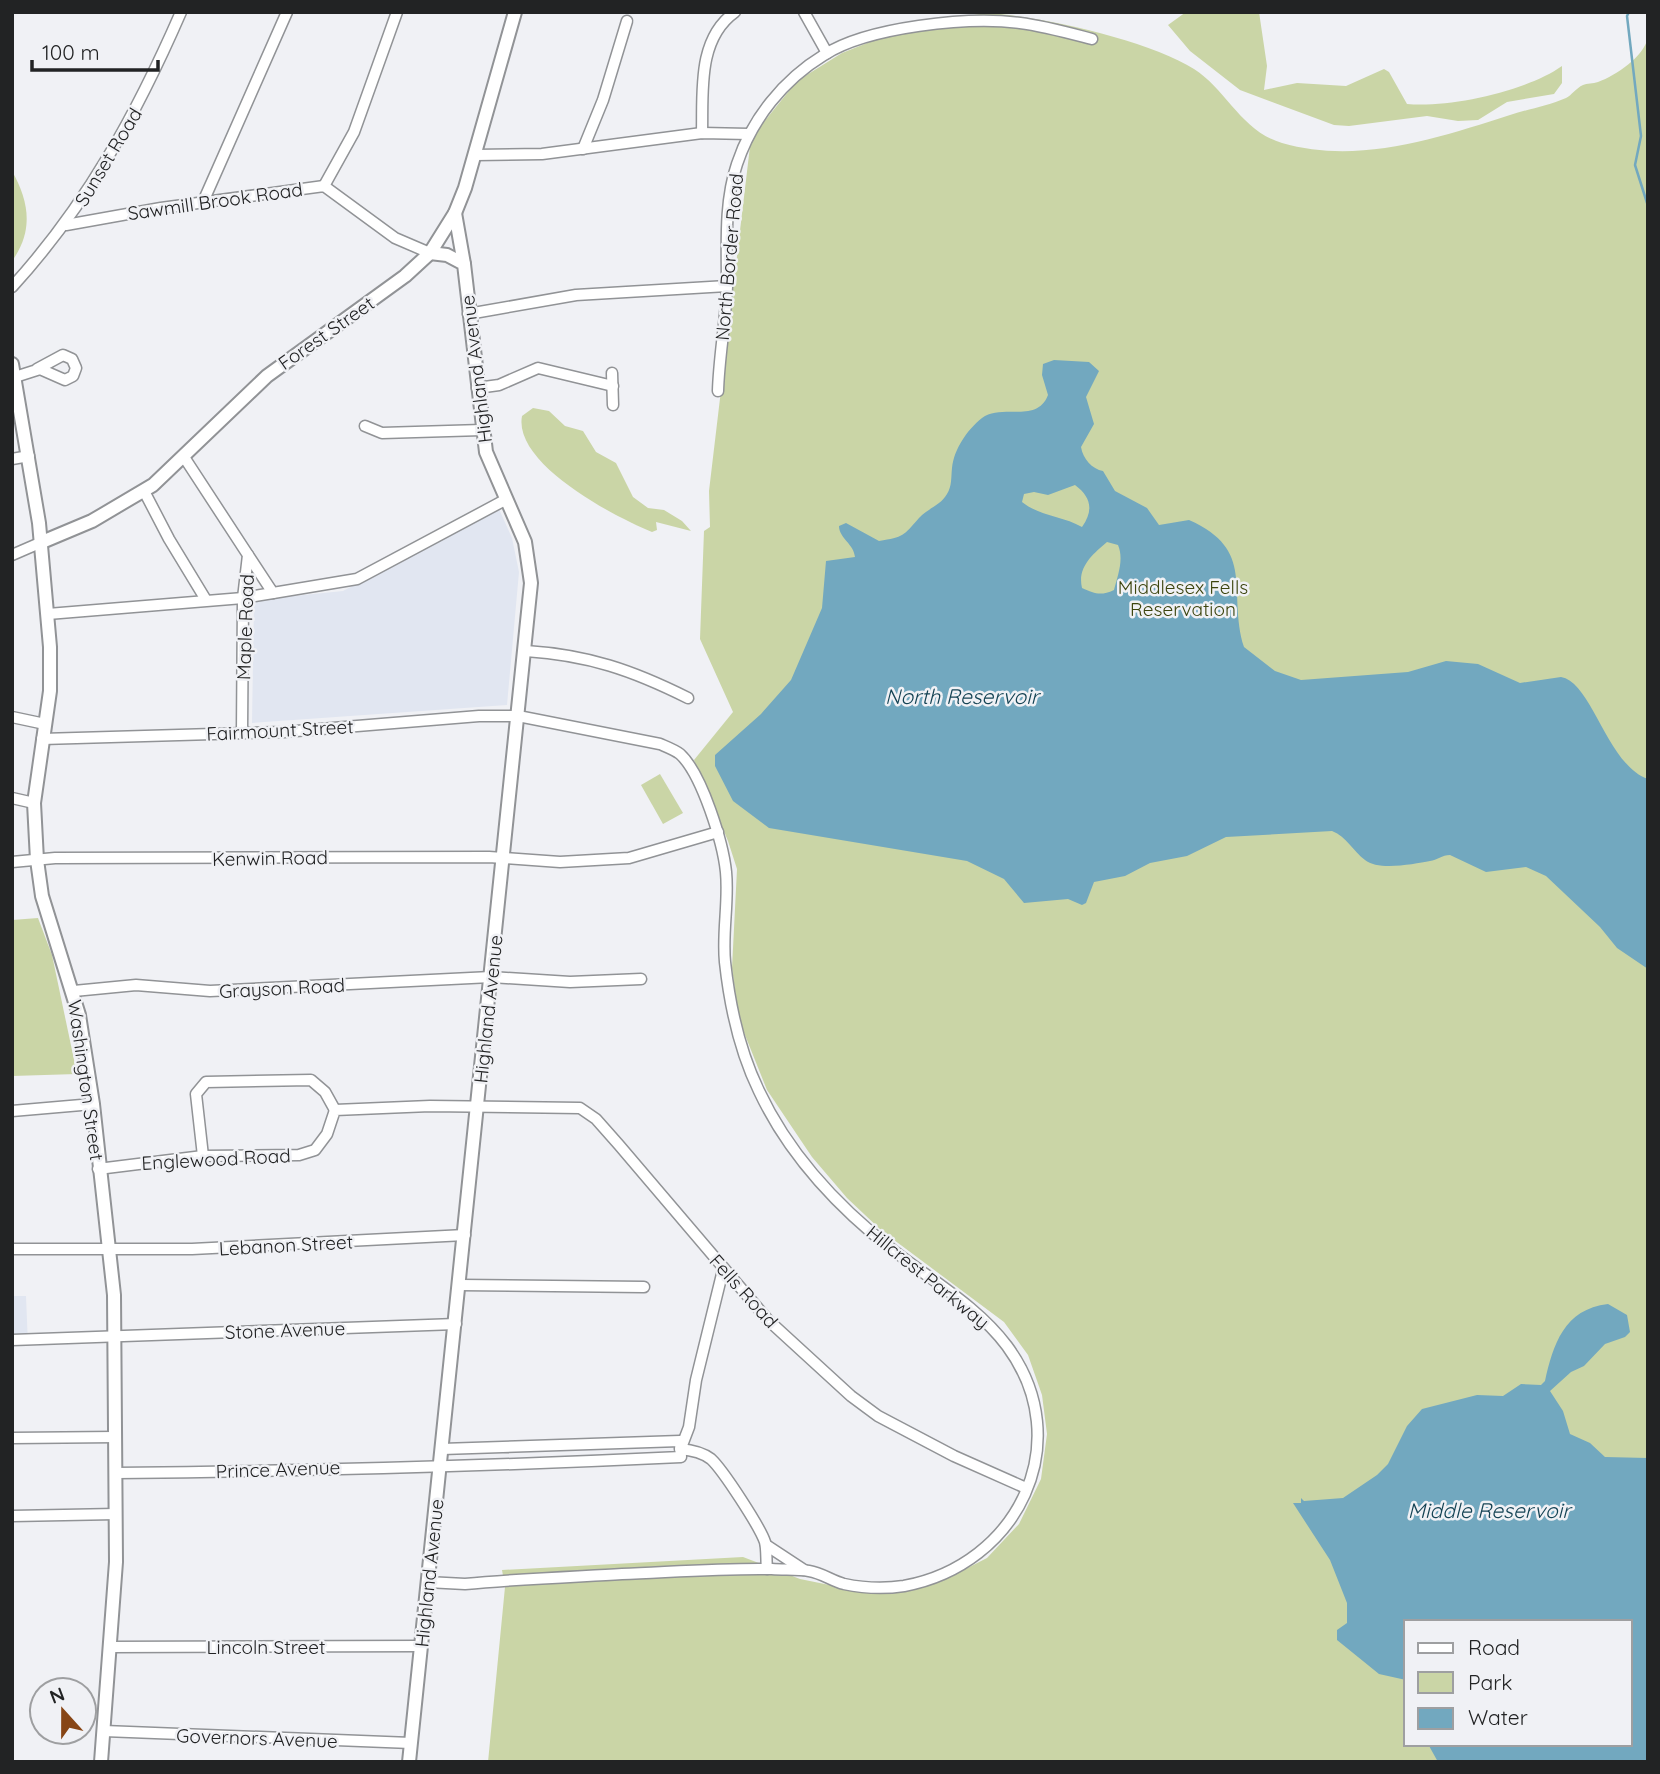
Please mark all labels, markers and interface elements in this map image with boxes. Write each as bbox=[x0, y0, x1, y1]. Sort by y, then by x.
scale bar bbox=[32, 28, 158, 72]
text: 100 m bbox=[42, 39, 100, 65]
street label: Sunset Road bbox=[69, 103, 147, 211]
street label: North Border Road bbox=[710, 172, 748, 342]
street label: Sawmill Brook Road bbox=[126, 177, 304, 225]
street label: Forest Street bbox=[273, 291, 379, 375]
street label: Highland Avenue bbox=[455, 294, 497, 444]
street label: Maple Road bbox=[231, 574, 259, 680]
park label: Middlesex Fells Reservation bbox=[1118, 575, 1248, 621]
water label: North Reservoir bbox=[885, 683, 1042, 709]
street label: Fairmount Street bbox=[206, 714, 354, 746]
street label: Kenwin Road bbox=[212, 845, 328, 871]
street label: Highland Avenue bbox=[468, 934, 508, 1084]
street label: Grayson Road bbox=[218, 973, 346, 1003]
street label: Washington Street bbox=[63, 998, 109, 1162]
street label: Englewood Road bbox=[141, 1143, 291, 1175]
street label: Hillcrest Parkway bbox=[862, 1220, 994, 1334]
street label: Lebanon Street bbox=[218, 1229, 354, 1261]
street label: Fells Road bbox=[705, 1249, 783, 1333]
street label: Stone Avenue bbox=[224, 1316, 346, 1344]
street label: Prince Avenue bbox=[215, 1455, 341, 1483]
water label: Middle Reservoir bbox=[1408, 1497, 1573, 1523]
street label: Highland Avenue bbox=[409, 1498, 449, 1648]
legend bbox=[1404, 1620, 1632, 1746]
text: Road bbox=[1468, 1634, 1520, 1660]
street label: Lincoln Street bbox=[207, 1635, 325, 1659]
text: Park bbox=[1468, 1669, 1512, 1695]
north arrow bbox=[28, 1676, 98, 1746]
text: N bbox=[46, 1681, 68, 1709]
text: Water bbox=[1468, 1704, 1528, 1730]
street label: Governors Avenue bbox=[176, 1723, 338, 1753]

